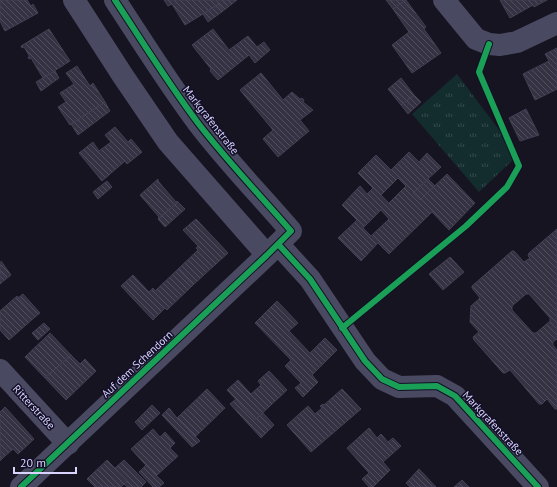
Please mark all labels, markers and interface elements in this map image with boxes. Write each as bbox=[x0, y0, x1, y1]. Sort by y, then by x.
street label: Markgrafenstraße bbox=[180, 83, 242, 157]
street label: Auf dem Schendorn bbox=[99, 327, 175, 401]
street label: Ritterstraße bbox=[10, 382, 58, 432]
street label: Markgrafenstraße bbox=[460, 388, 527, 458]
scale bar bbox=[14, 449, 76, 475]
text: 20 m bbox=[20, 455, 46, 470]

